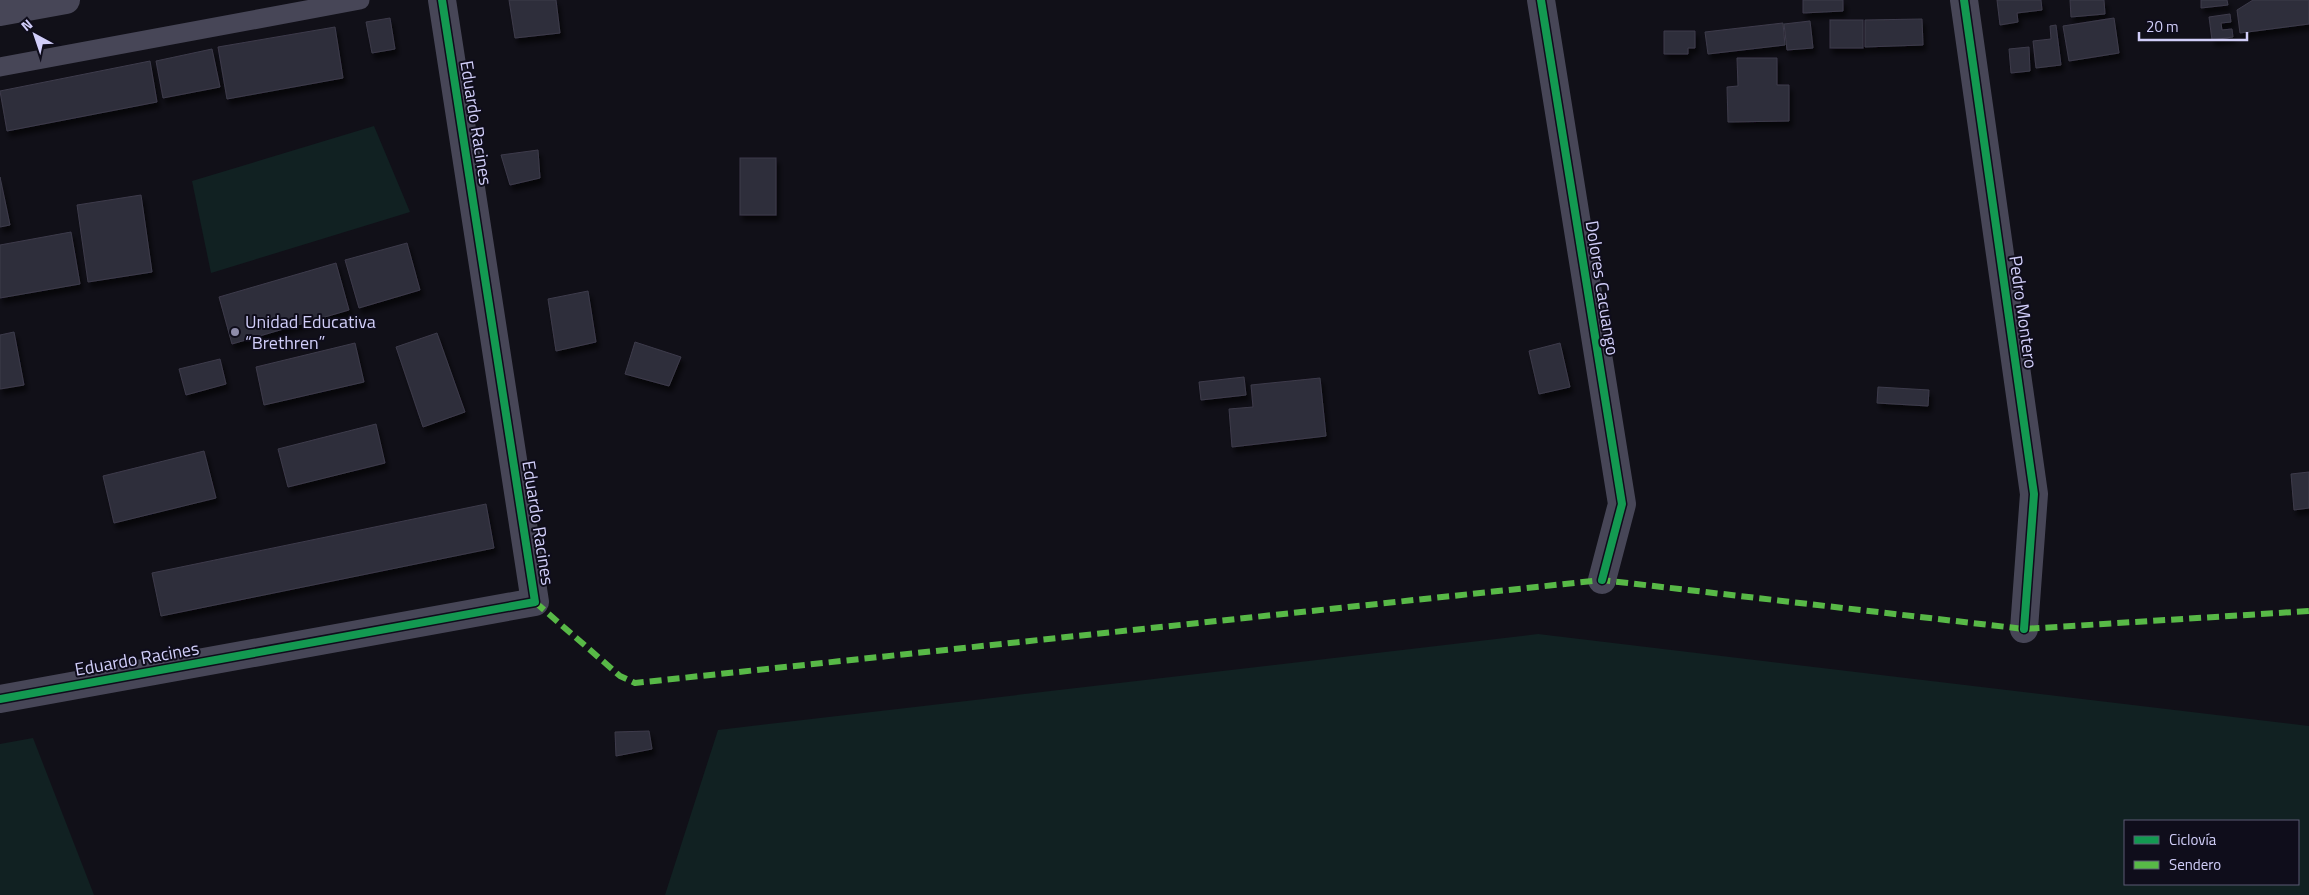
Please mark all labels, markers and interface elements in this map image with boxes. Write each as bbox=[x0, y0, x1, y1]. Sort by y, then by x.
north arrow bbox=[10, 10, 60, 60]
scale bar bbox=[2139, 10, 2246, 42]
text: N bbox=[16, 13, 37, 36]
text: 20 m bbox=[2146, 15, 2179, 38]
street label: Eduardo Racines bbox=[453, 59, 500, 187]
street label: Dolores Cacuango bbox=[1579, 219, 1626, 357]
street label: Pedro Montero bbox=[2002, 254, 2045, 370]
place label: Unidad Educativa “Brethren” bbox=[245, 308, 376, 356]
marker: Unidad Educativa “Brethren” bbox=[229, 326, 241, 338]
street label: Eduardo Racines bbox=[515, 459, 562, 587]
street label: Eduardo Racines bbox=[73, 634, 201, 683]
legend bbox=[2124, 820, 2299, 885]
text: Ciclovía bbox=[2169, 828, 2217, 851]
text: Sendero bbox=[2169, 853, 2221, 876]

